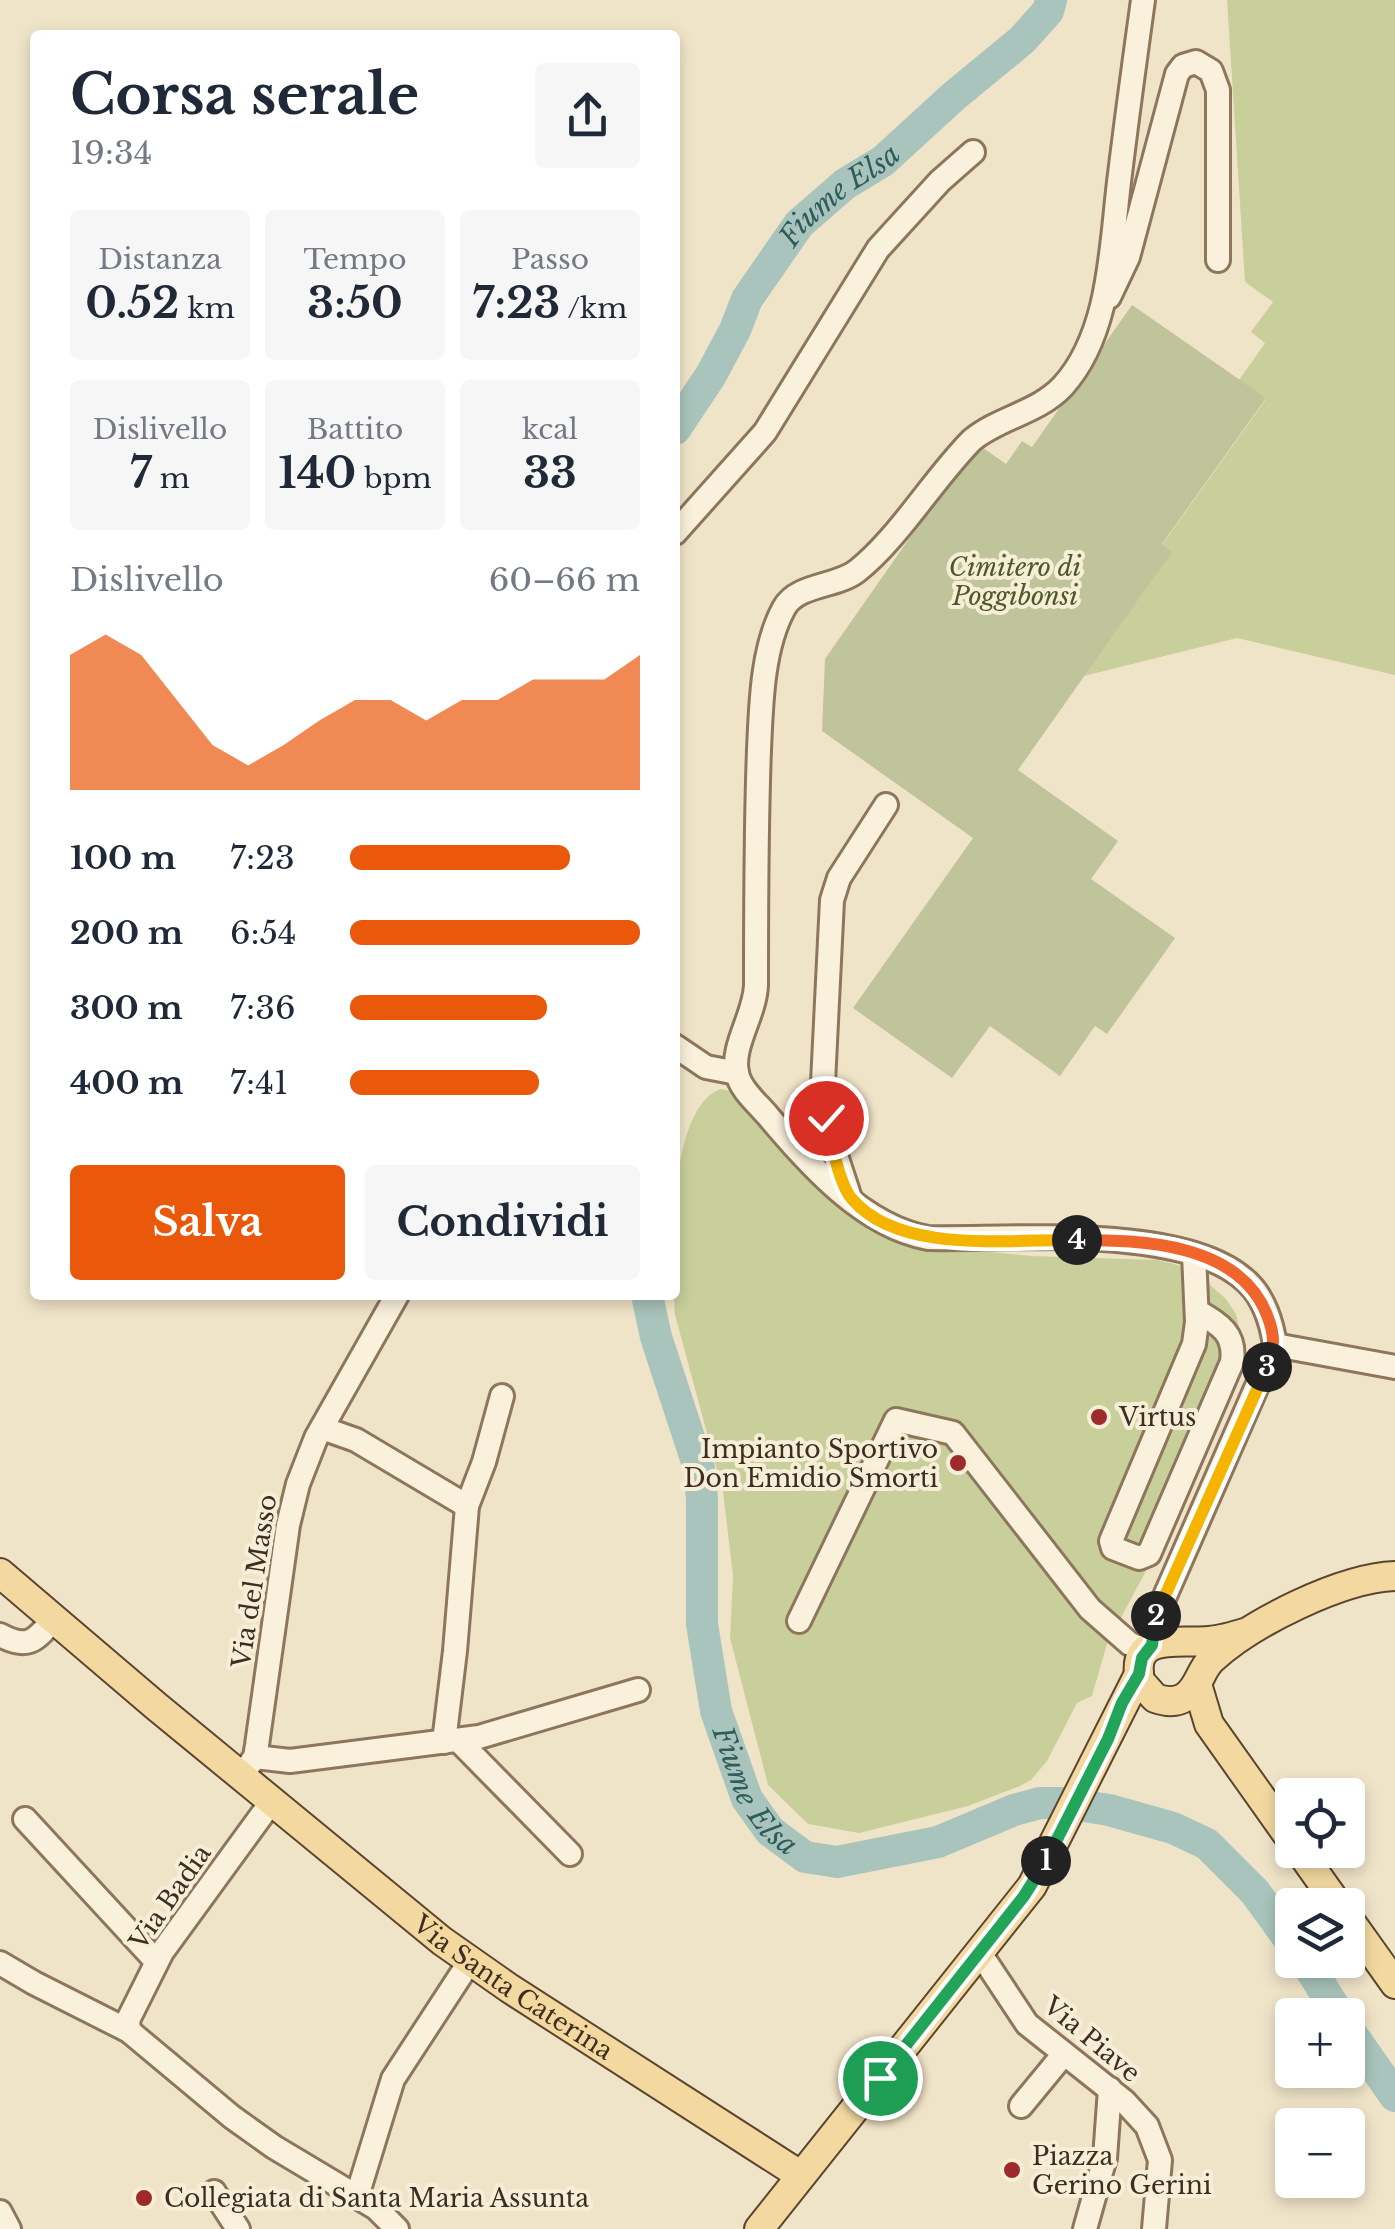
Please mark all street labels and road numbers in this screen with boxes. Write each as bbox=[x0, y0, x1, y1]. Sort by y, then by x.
street label: Via del Masso bbox=[225, 1492, 284, 1671]
street label: Via Badia bbox=[122, 1839, 218, 1957]
street label: Via Santa Caterina bbox=[406, 1908, 619, 2067]
street label: Via Piave bbox=[1036, 1989, 1146, 2089]

